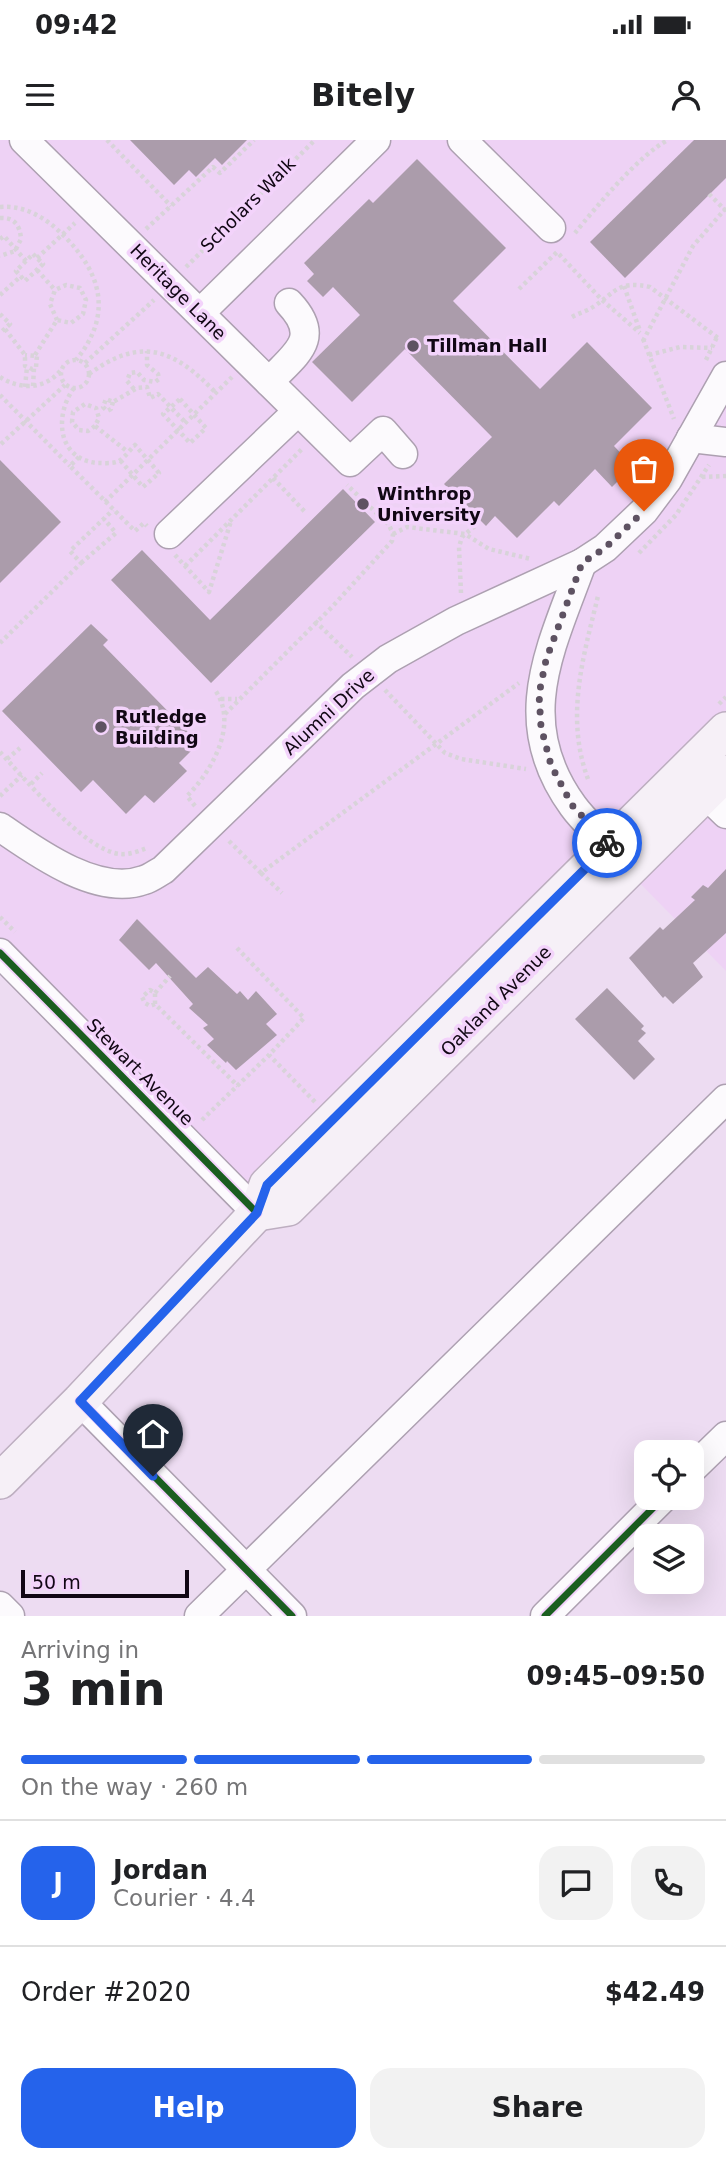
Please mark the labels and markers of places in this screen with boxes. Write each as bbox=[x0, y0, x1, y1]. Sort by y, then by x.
place label: Tillman Hall bbox=[427, 335, 547, 356]
marker: Tillman Hall bbox=[405, 338, 421, 354]
pin bbox=[614, 439, 674, 511]
place label: Winthrop University bbox=[377, 483, 481, 525]
marker: Winthrop University bbox=[355, 496, 371, 512]
place label: Rutledge Building bbox=[115, 706, 207, 748]
marker: Rutledge Building bbox=[93, 719, 109, 735]
pin bbox=[123, 1404, 183, 1476]

